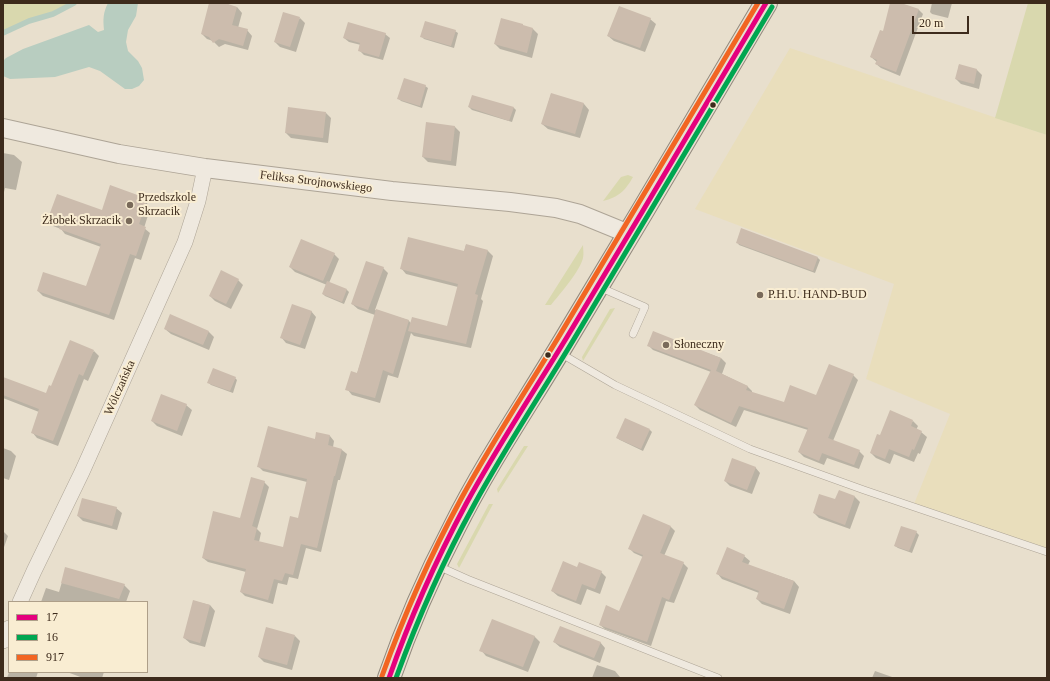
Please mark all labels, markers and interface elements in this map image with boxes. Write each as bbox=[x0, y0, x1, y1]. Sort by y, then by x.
scale bar bbox=[914, 8, 971, 34]
text: 20 m bbox=[919, 16, 943, 30]
unlabelled marker bbox=[708, 100, 718, 110]
street label: Feliksa Strojnowskiego bbox=[259, 168, 373, 196]
place label: Przedszkole Skrzacik bbox=[138, 191, 196, 219]
marker: Przedszkole Skrzacik bbox=[125, 200, 135, 210]
place label: Żłobek Skrzacik bbox=[42, 214, 121, 228]
marker: Żłobek Skrzacik bbox=[124, 216, 134, 226]
place label: P.H.U. HAND-BUD bbox=[768, 288, 867, 302]
marker: P.H.U. HAND-BUD bbox=[755, 290, 765, 300]
place label: Słoneczny bbox=[674, 338, 724, 352]
marker: Słoneczny bbox=[661, 340, 671, 350]
unlabelled marker bbox=[543, 350, 553, 360]
street label: Wólczańska bbox=[101, 358, 139, 418]
legend bbox=[8, 601, 148, 673]
text: 17 bbox=[46, 610, 58, 624]
text: 16 bbox=[46, 630, 58, 644]
text: 917 bbox=[46, 650, 64, 664]

